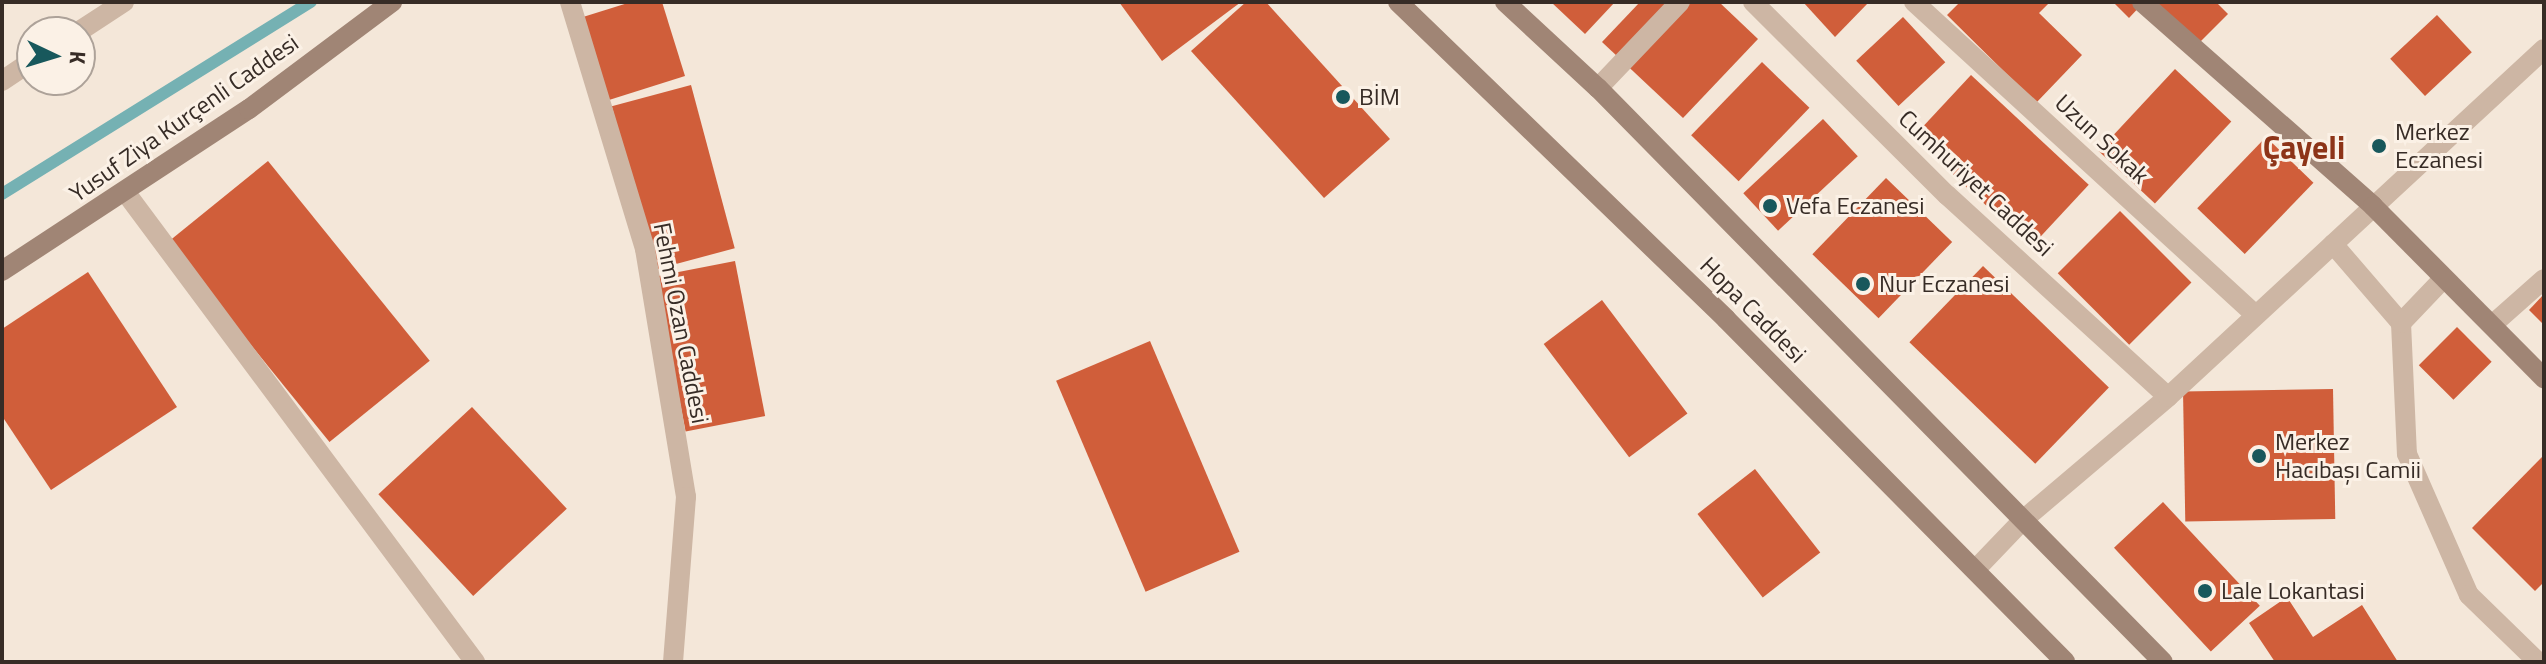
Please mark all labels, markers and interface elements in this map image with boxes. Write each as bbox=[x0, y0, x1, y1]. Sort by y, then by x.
north arrow bbox=[16, 16, 96, 96]
street label: Yusuf Ziya Kurçenli Caddesi bbox=[64, 28, 304, 208]
place label: BİM bbox=[1359, 83, 1400, 111]
marker: BİM bbox=[1334, 88, 1352, 106]
street label: Uzun Sokak bbox=[2049, 88, 2155, 190]
street label: Cumhuriyet Caddesi bbox=[1893, 104, 2059, 262]
place label: Merkez Eczanesi bbox=[2395, 118, 2483, 174]
district label: Çayeli bbox=[2263, 128, 2345, 166]
marker: Merkez Eczanesi bbox=[2370, 137, 2388, 155]
place label: Vefa Eczanesi bbox=[1786, 192, 1924, 220]
marker: Vefa Eczanesi bbox=[1761, 197, 1779, 215]
street label: Fehmi Ozan Caddesi bbox=[647, 220, 715, 426]
street label: Hopa Caddesi bbox=[1694, 251, 1812, 369]
place label: Nur Eczanesi bbox=[1879, 270, 2009, 298]
marker: Nur Eczanesi bbox=[1854, 275, 1872, 293]
place label: Merkez Hacıbaşı Camii bbox=[2275, 428, 2421, 484]
marker: Merkez Hacıbaşı Camii bbox=[2250, 447, 2268, 465]
place label: Lale Lokantasi bbox=[2221, 577, 2365, 605]
marker: Lale Lokantasi bbox=[2196, 582, 2214, 600]

